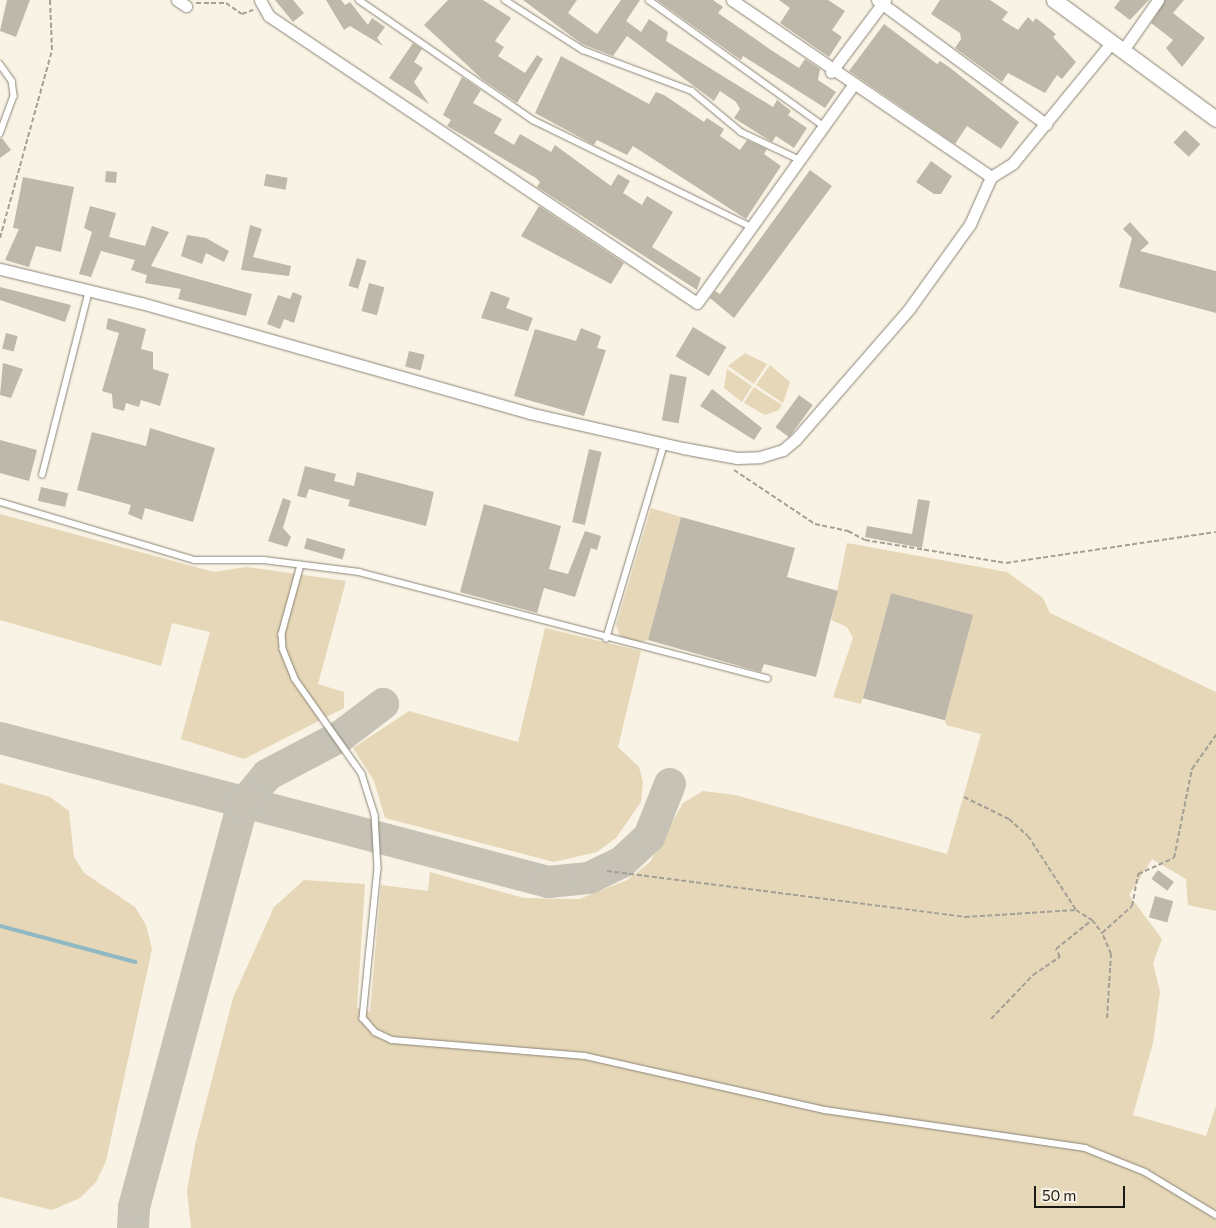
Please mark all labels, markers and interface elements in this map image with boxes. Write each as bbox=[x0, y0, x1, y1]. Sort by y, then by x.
scale bar bbox=[1036, 1176, 1127, 1208]
text: 50 m bbox=[1042, 1186, 1076, 1204]

